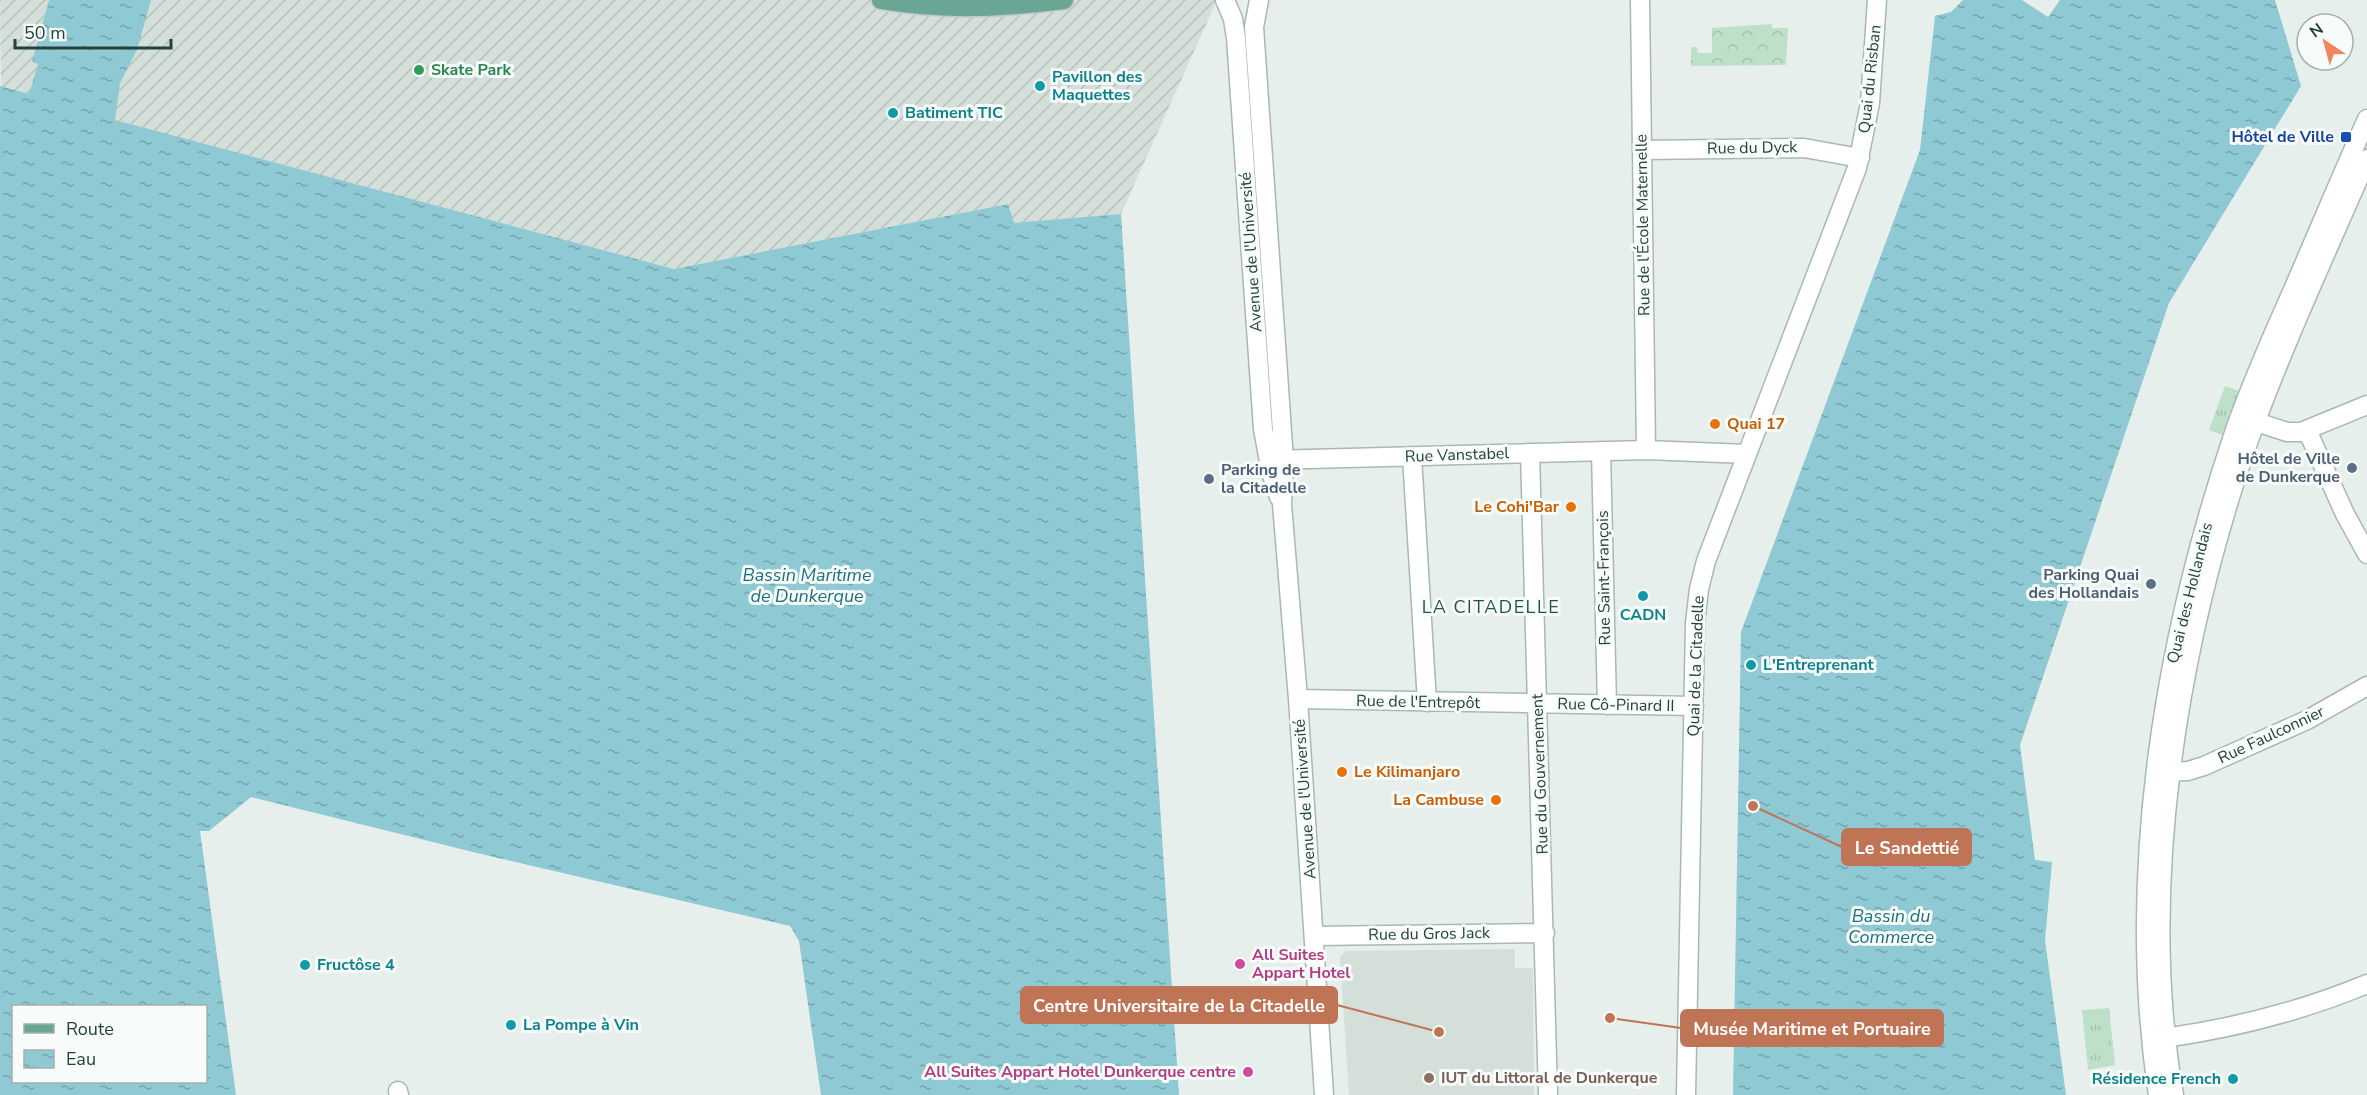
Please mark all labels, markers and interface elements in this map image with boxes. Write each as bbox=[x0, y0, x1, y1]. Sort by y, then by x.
scale bar bbox=[15, 12, 171, 50]
north arrow bbox=[2295, 12, 2355, 72]
text: N bbox=[2305, 18, 2328, 43]
text: 50 m bbox=[24, 21, 66, 45]
street label: Quai du Risban bbox=[1853, 24, 1887, 134]
place label: Skate Park bbox=[431, 59, 511, 81]
marker: Skate Park bbox=[412, 63, 426, 77]
place label: Pavillon des Maquettes bbox=[1052, 66, 1143, 106]
marker: Pavillon des Maquettes bbox=[1033, 79, 1047, 93]
place label: Batiment TIC bbox=[905, 102, 1003, 124]
marker: Batiment TIC bbox=[886, 106, 900, 120]
place label: Hôtel de Ville bbox=[2231, 126, 2334, 148]
marker: Hôtel de Ville bbox=[2339, 130, 2353, 144]
street label: Rue de l'École Maternelle bbox=[1630, 134, 1656, 316]
street label: Rue du Dyck bbox=[1707, 136, 1798, 160]
street label: Avenue de l'Université bbox=[1234, 171, 1268, 333]
place label: Quai 17 bbox=[1727, 413, 1785, 435]
marker: Quai 17 bbox=[1708, 417, 1722, 431]
street label: Rue Vanstabel bbox=[1405, 442, 1510, 468]
place label: Hôtel de Ville de Dunkerque bbox=[2236, 448, 2340, 488]
place label: Parking de la Citadelle bbox=[1221, 459, 1306, 499]
marker: Hôtel de Ville de Dunkerque bbox=[2345, 461, 2359, 475]
marker: Parking de la Citadelle bbox=[1202, 472, 1216, 486]
place label: Le Cohi'Bar bbox=[1474, 496, 1560, 518]
marker: Le Cohi'Bar bbox=[1564, 500, 1578, 514]
street label: Rue Saint-François bbox=[1592, 510, 1616, 646]
street label: Quai des Hollandais bbox=[2162, 520, 2218, 666]
water label: Bassin Maritime de Dunkerque bbox=[742, 563, 872, 608]
place label: Parking Quai des Hollandais bbox=[2028, 564, 2139, 604]
marker: Parking Quai des Hollandais bbox=[2144, 577, 2158, 591]
marker: CADN bbox=[1636, 589, 1650, 603]
district label: LA CITADELLE bbox=[1422, 595, 1560, 619]
street label: Quai de la Citadelle bbox=[1683, 595, 1709, 737]
place label: CADN bbox=[1620, 604, 1666, 626]
place label: L'Entreprenant bbox=[1763, 654, 1875, 676]
marker: L'Entreprenant bbox=[1744, 658, 1758, 672]
street label: Rue de l'Entrepôt bbox=[1356, 690, 1480, 714]
street label: Rue du Gouvernement bbox=[1526, 693, 1554, 855]
street label: Rue Cô-Pinard II bbox=[1557, 693, 1675, 717]
street label: Rue Faulconnier bbox=[2214, 701, 2328, 769]
street label: Avenue de l'Université bbox=[1288, 718, 1322, 880]
place label: Le Kilimanjaro bbox=[1354, 761, 1460, 783]
marker: Le Kilimanjaro bbox=[1335, 765, 1349, 779]
place label: La Cambuse bbox=[1393, 789, 1484, 811]
marker: La Cambuse bbox=[1489, 793, 1503, 807]
callout: Le Sandettié bbox=[1842, 829, 1971, 865]
text: Le Sandettié bbox=[1855, 836, 1960, 860]
water label: Bassin du Commerce bbox=[1848, 904, 1934, 949]
street label: Rue du Gros Jack bbox=[1368, 922, 1491, 946]
place label: All Suites Appart Hotel bbox=[1252, 944, 1350, 984]
place label: Fructôse 4 bbox=[317, 954, 395, 976]
marker: All Suites Appart Hotel bbox=[1233, 957, 1247, 971]
marker: Fructôse 4 bbox=[298, 958, 312, 972]
callout: Centre Universitaire de la Citadelle bbox=[1021, 987, 1337, 1023]
text: Centre Universitaire de la Citadelle bbox=[1033, 994, 1325, 1018]
legend bbox=[12, 1005, 207, 1083]
callout: Musée Maritime et Portuaire bbox=[1681, 1010, 1943, 1046]
place label: La Pompe à Vin bbox=[523, 1014, 639, 1036]
text: Route bbox=[66, 1017, 114, 1041]
text: Musée Maritime et Portuaire bbox=[1693, 1017, 1931, 1041]
marker: La Pompe à Vin bbox=[504, 1018, 518, 1032]
text: Eau bbox=[66, 1047, 96, 1071]
place label: All Suites Appart Hotel Dunkerque centre bbox=[924, 1061, 1236, 1083]
marker: All Suites Appart Hotel Dunkerque centre bbox=[1241, 1065, 1255, 1079]
place label: IUT du Littoral de Dunkerque bbox=[1441, 1067, 1658, 1089]
place label: Résidence French bbox=[2092, 1068, 2221, 1090]
marker: IUT du Littoral de Dunkerque bbox=[1422, 1071, 1436, 1085]
marker: Résidence French bbox=[2226, 1072, 2240, 1086]

